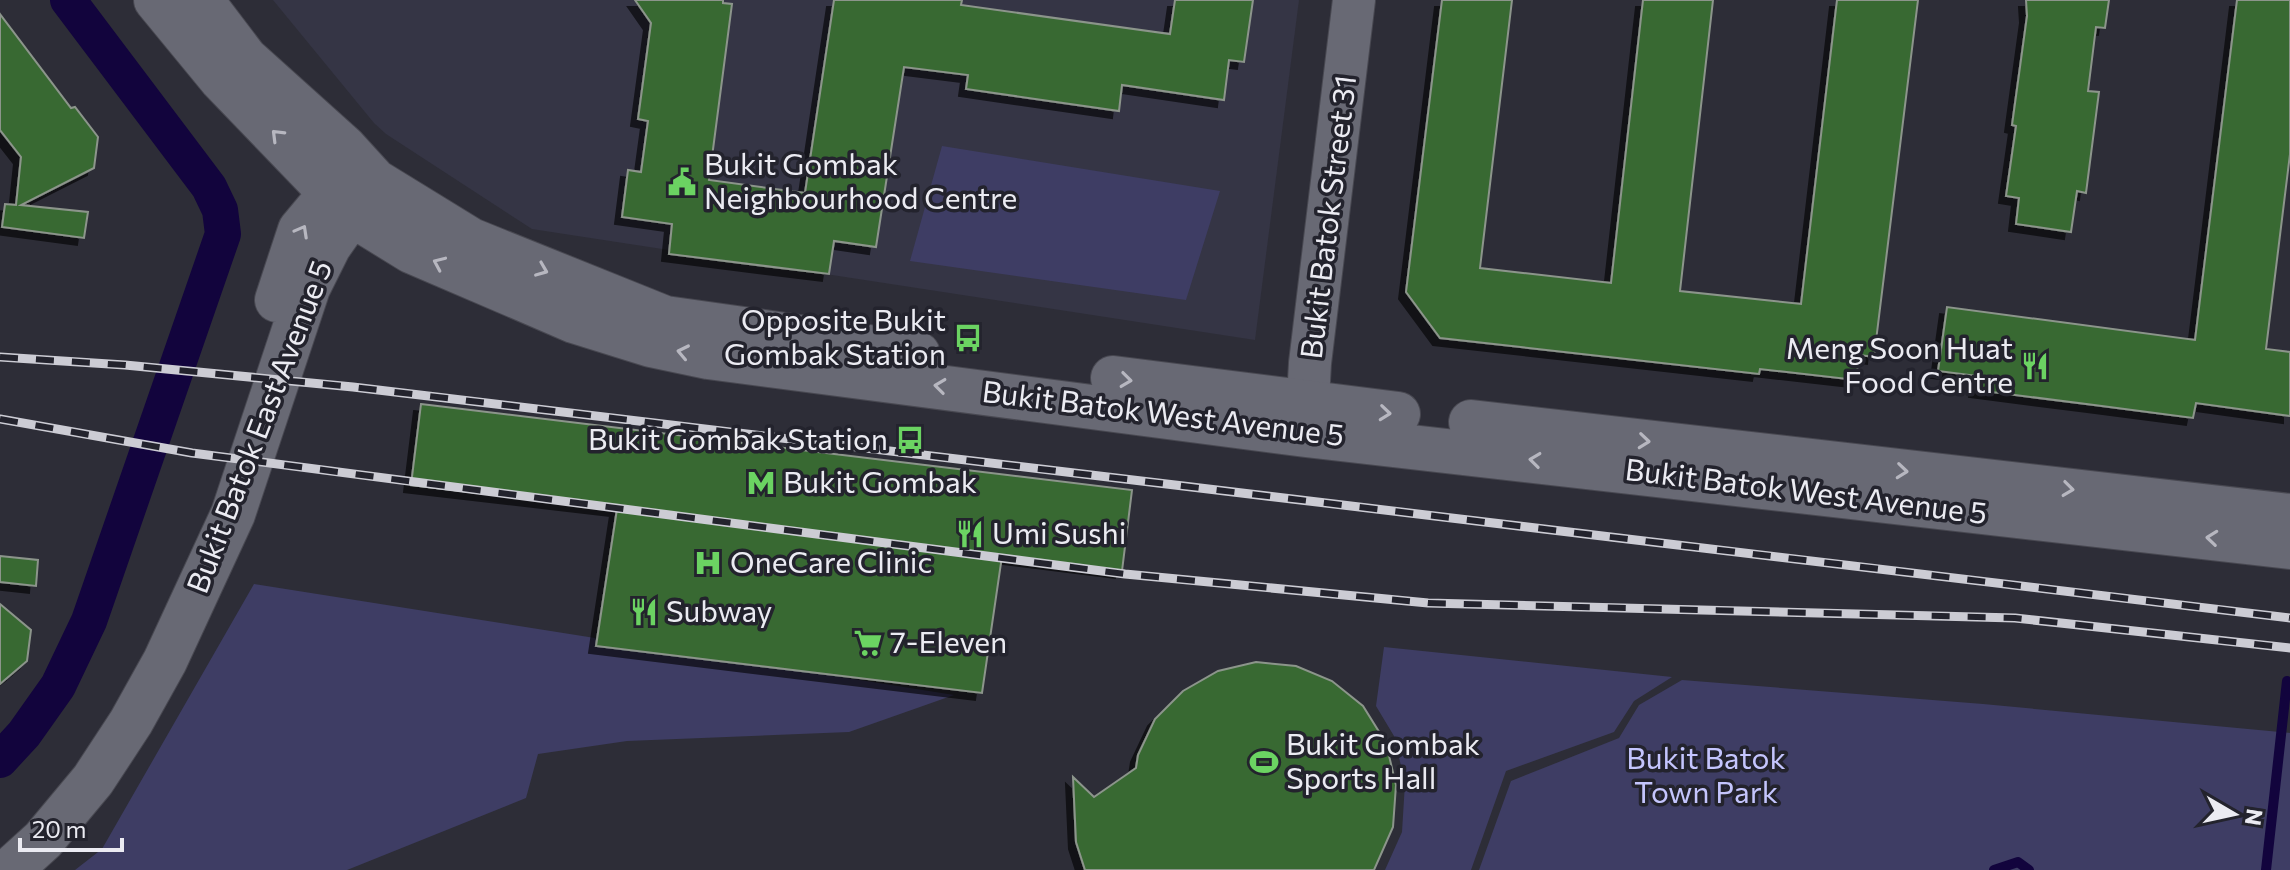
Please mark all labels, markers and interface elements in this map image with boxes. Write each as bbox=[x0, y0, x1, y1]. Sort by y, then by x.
street label: Bukit Batok Street 31 bbox=[1291, 73, 1362, 361]
one-way arrow bbox=[272, 130, 286, 144]
place label: Bukit Gombak Neighbourhood Centre bbox=[704, 144, 1017, 215]
public building icon: Bukit Gombak Neighbourhood Centre bbox=[667, 167, 697, 197]
one-way arrow bbox=[293, 225, 308, 239]
street label: Bukit Batok East Avenue 5 bbox=[177, 255, 338, 598]
one-way arrow bbox=[433, 257, 447, 273]
one-way arrow bbox=[534, 260, 548, 277]
place label: Opposite Bukit Gombak Station bbox=[724, 300, 946, 371]
bus stop icon: Opposite Bukit Gombak Station bbox=[953, 323, 983, 353]
place label: Meng Soon Huat Food Centre bbox=[1786, 328, 2013, 399]
one-way arrow bbox=[676, 344, 690, 361]
restaurant icon: Meng Soon Huat Food Centre bbox=[2020, 351, 2050, 381]
street label: Bukit Batok West Avenue 5 bbox=[980, 371, 1346, 452]
one-way arrow bbox=[1120, 371, 1133, 388]
one-way arrow bbox=[933, 378, 946, 395]
one-way arrow bbox=[1379, 404, 1392, 421]
place label: Bukit Gombak Station bbox=[588, 419, 888, 456]
bus stop icon: Bukit Gombak Station bbox=[895, 425, 925, 455]
one-way arrow bbox=[1638, 432, 1651, 449]
street label: Bukit Batok West Avenue 5 bbox=[1623, 449, 1989, 530]
one-way arrow bbox=[1528, 452, 1542, 469]
place label: Bukit Gombak bbox=[783, 462, 977, 499]
one-way arrow bbox=[1896, 463, 1909, 480]
metro station icon: Bukit Gombak bbox=[746, 468, 776, 498]
one-way arrow bbox=[2062, 481, 2075, 498]
place label: Umi Sushi bbox=[992, 513, 1126, 550]
restaurant icon: Umi Sushi bbox=[955, 519, 985, 549]
one-way arrow bbox=[2206, 530, 2219, 547]
place label: OneCare Clinic bbox=[730, 542, 932, 579]
hospital icon: OneCare Clinic bbox=[693, 548, 723, 578]
place label: Subway bbox=[666, 591, 772, 628]
restaurant icon: Subway bbox=[629, 597, 659, 627]
place label: 7-Eleven bbox=[890, 622, 1007, 659]
supermarket icon: 7-Eleven bbox=[853, 628, 883, 658]
place label: Bukit Gombak Sports Hall bbox=[1286, 724, 1480, 795]
park label: Bukit Batok Town Park bbox=[1626, 738, 1786, 809]
sports icon: Bukit Gombak Sports Hall bbox=[1249, 747, 1279, 777]
north arrow bbox=[2194, 774, 2274, 854]
scale bar bbox=[20, 802, 122, 852]
text: N bbox=[2240, 807, 2269, 827]
text: 20 m bbox=[32, 814, 86, 843]

